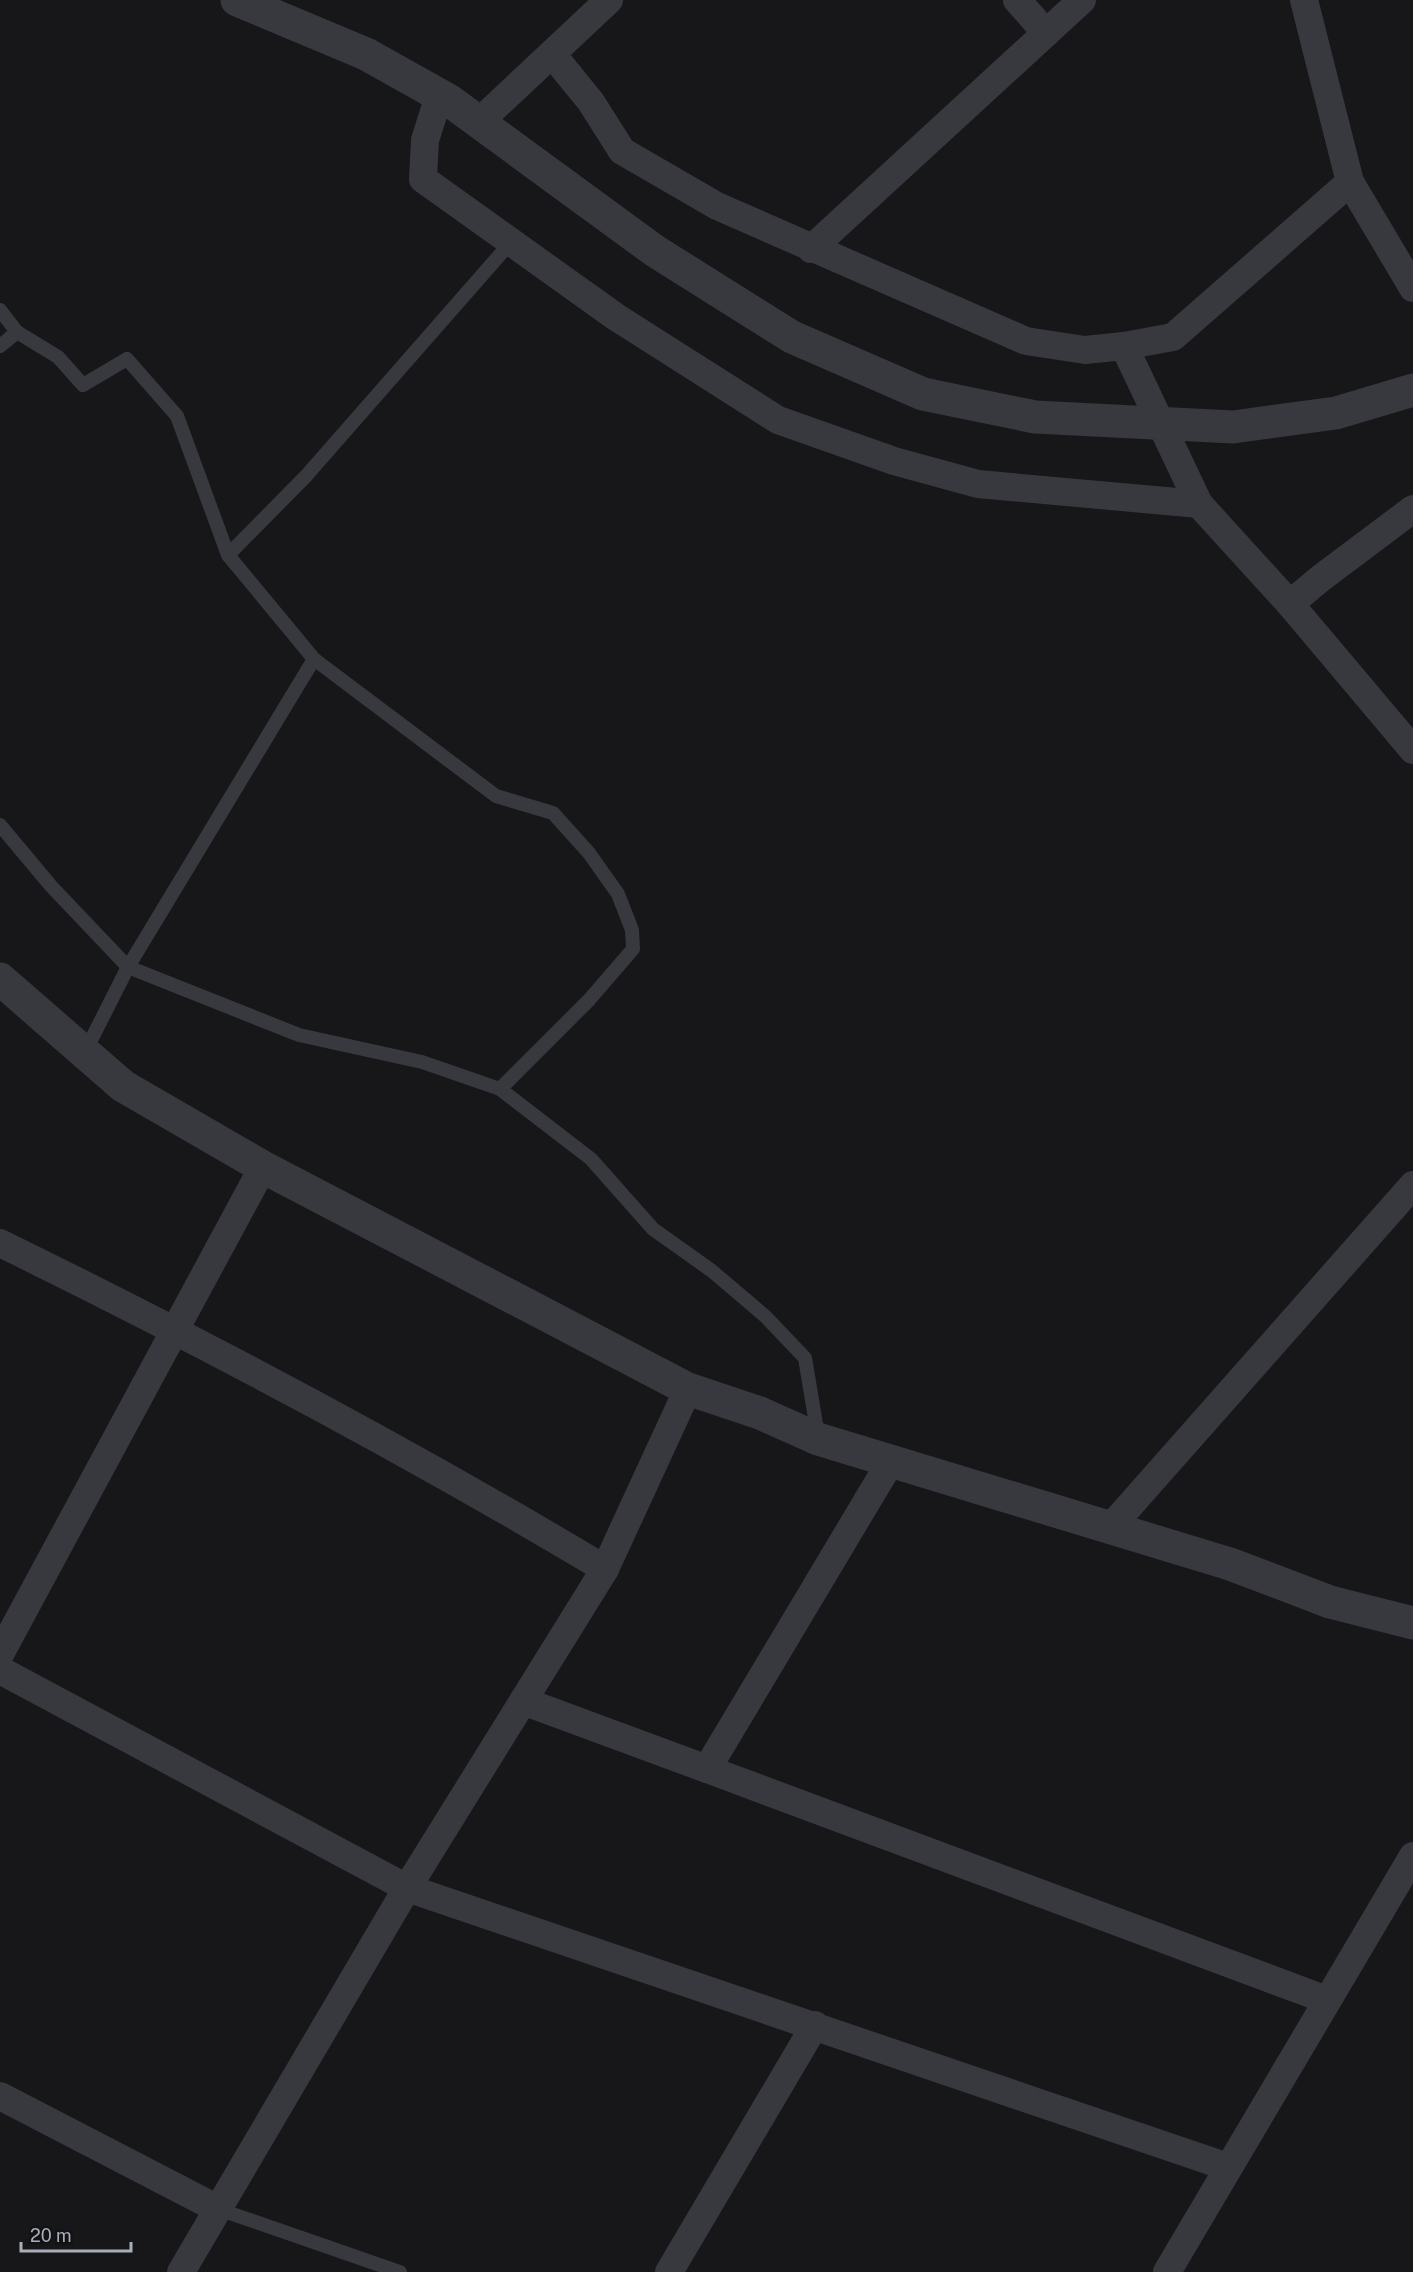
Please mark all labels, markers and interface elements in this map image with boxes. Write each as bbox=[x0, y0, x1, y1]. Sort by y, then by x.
scale bar bbox=[21, 2215, 130, 2253]
text: 20 m bbox=[30, 2225, 72, 2246]

